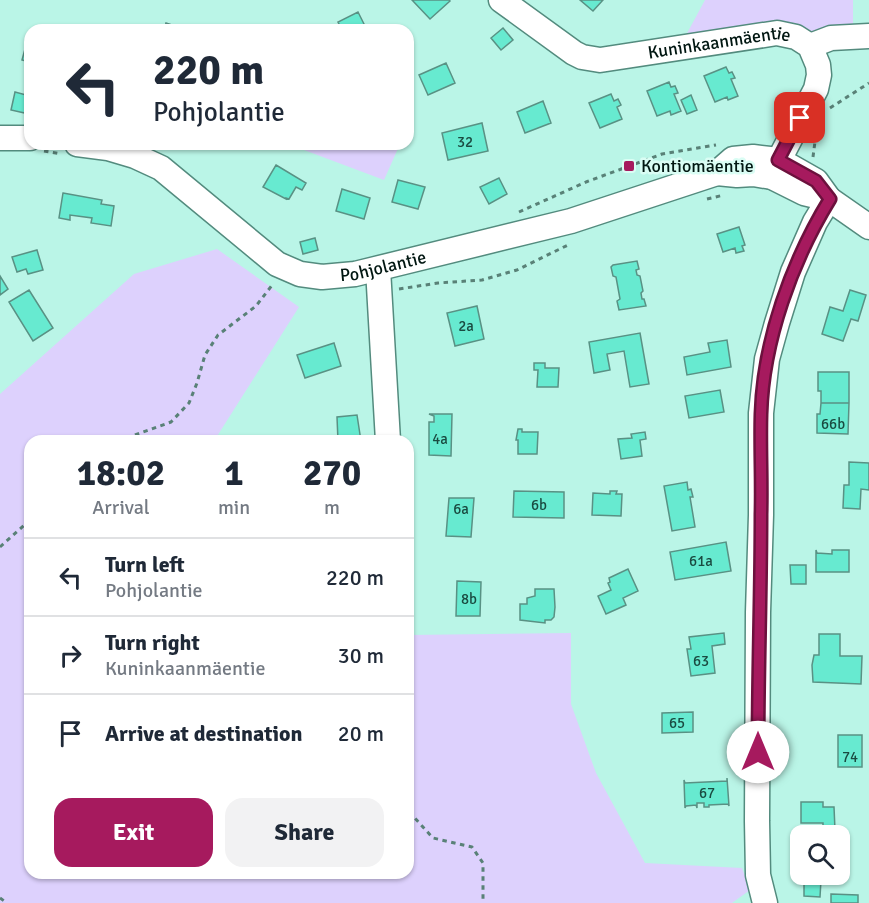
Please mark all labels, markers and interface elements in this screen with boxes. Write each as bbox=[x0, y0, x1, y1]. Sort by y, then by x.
street label: Kuninkaanmäentie bbox=[646, 22, 793, 64]
text: 220 m bbox=[153, 45, 264, 96]
icon: left bbox=[54, 48, 132, 126]
pin bbox=[774, 92, 825, 143]
text: Pohjolantie bbox=[153, 96, 285, 129]
icon: arrive bbox=[783, 101, 816, 134]
house number: 32 bbox=[457, 133, 473, 151]
place label: Kontiomäentie bbox=[641, 155, 754, 177]
marker: Kontiomäentie bbox=[622, 159, 636, 173]
street label: Pohjolantie bbox=[339, 246, 428, 286]
house number: 2a bbox=[458, 317, 474, 335]
house number: 66b bbox=[821, 415, 845, 433]
house number: 4a bbox=[432, 430, 448, 448]
text: 18:02 bbox=[77, 451, 165, 496]
text: 1 bbox=[224, 451, 244, 496]
text: 270 bbox=[303, 451, 361, 496]
text: Arrival bbox=[92, 495, 150, 520]
text: min bbox=[218, 495, 250, 520]
text: m bbox=[324, 495, 340, 520]
house number: 6b bbox=[531, 496, 547, 514]
house number: 6a bbox=[453, 500, 469, 518]
text: Turn left bbox=[105, 551, 185, 578]
house number: 61a bbox=[689, 552, 713, 570]
icon: left bbox=[54, 561, 87, 594]
text: 220 m bbox=[326, 564, 384, 591]
text: Pohjolantie bbox=[105, 578, 203, 603]
house number: 8b bbox=[461, 590, 477, 608]
text: Turn right bbox=[105, 629, 200, 656]
icon: right bbox=[54, 639, 87, 672]
text: 30 m bbox=[338, 642, 384, 669]
house number: 63 bbox=[693, 652, 709, 670]
text: Kuninkaanmäentie bbox=[105, 656, 265, 681]
house number: 65 bbox=[669, 714, 685, 732]
icon: arrive bbox=[54, 717, 87, 750]
text: Arrive at destination bbox=[105, 720, 302, 747]
text: 20 m bbox=[338, 720, 384, 747]
position arrow bbox=[726, 720, 790, 784]
house number: 74 bbox=[842, 748, 858, 766]
house number: 67 bbox=[699, 784, 715, 802]
button: Exit bbox=[54, 798, 213, 867]
button: Share bbox=[225, 798, 384, 867]
map controls bbox=[790, 825, 850, 885]
button: search bbox=[790, 825, 850, 885]

